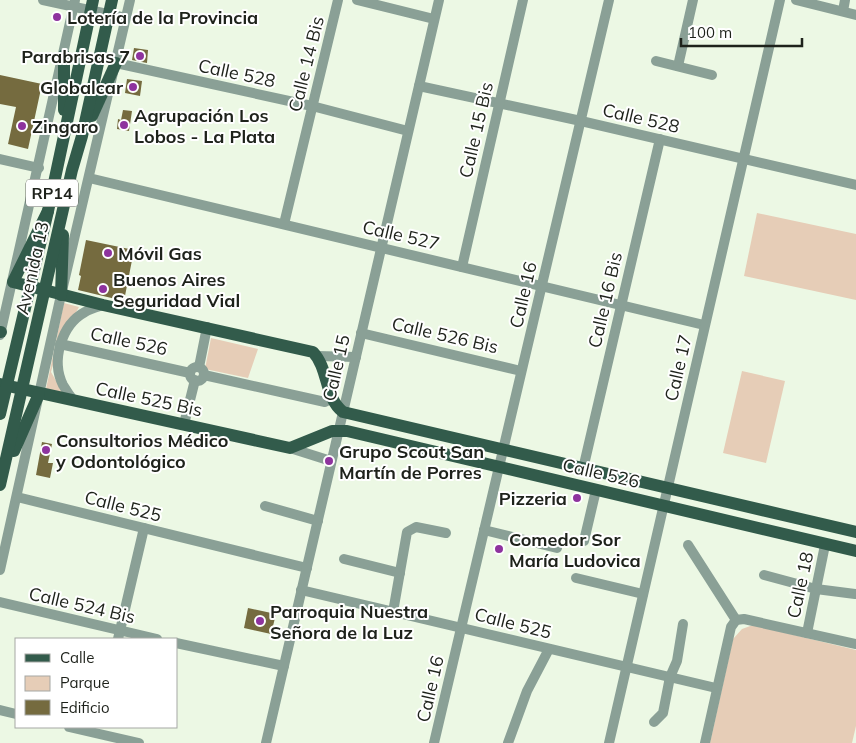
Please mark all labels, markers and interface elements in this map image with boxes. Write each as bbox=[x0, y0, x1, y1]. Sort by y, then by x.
place label: Lotería de la Provincia bbox=[67, 6, 258, 29]
marker: Lotería de la Provincia bbox=[51, 11, 63, 23]
street label: Calle 14 Bis bbox=[283, 14, 329, 114]
scale bar bbox=[681, 15, 802, 47]
text: 100 m bbox=[688, 23, 732, 42]
place label: Parabrisas 7 bbox=[21, 45, 130, 68]
marker: Parabrisas 7 bbox=[134, 50, 146, 62]
street label: Calle 528 bbox=[196, 54, 278, 92]
place label: Globalcar bbox=[40, 76, 124, 99]
street label: Calle 15 Bis bbox=[454, 80, 498, 180]
marker: Globalcar bbox=[127, 81, 139, 93]
street label: Calle 528 bbox=[600, 98, 682, 138]
place label: Agrupación Los Lobos - La Plata bbox=[134, 104, 275, 148]
place label: Zingaro bbox=[32, 115, 98, 138]
marker: Agrupación Los Lobos - La Plata bbox=[118, 119, 130, 131]
marker: Zingaro bbox=[16, 120, 28, 132]
road number: RP14 bbox=[26, 180, 78, 207]
street label: Calle 527 bbox=[360, 215, 442, 255]
street label: Avenida 13 bbox=[10, 219, 54, 317]
place label: Móvil Gas bbox=[118, 242, 202, 265]
marker: Móvil Gas bbox=[102, 247, 114, 259]
street label: Calle 16 Bis bbox=[583, 250, 627, 350]
street label: Calle 16 bbox=[504, 260, 542, 330]
place label: Buenos Aires Seguridad Vial bbox=[113, 268, 240, 312]
marker: Buenos Aires Seguridad Vial bbox=[97, 283, 109, 295]
street label: Calle 526 Bis bbox=[390, 312, 500, 358]
street label: Calle 526 bbox=[88, 322, 170, 360]
street label: Calle 15 bbox=[317, 332, 355, 403]
street label: Calle 17 bbox=[659, 333, 697, 403]
street label: Calle 525 Bis bbox=[94, 376, 204, 422]
place label: Consultorios Médico y Odontológico bbox=[55, 429, 228, 473]
place label: Grupo Scout San Martín de Porres bbox=[339, 440, 484, 484]
marker: Consultorios Médico y Odontológico bbox=[40, 444, 52, 456]
street label: Calle 526 bbox=[560, 453, 642, 493]
marker: Grupo Scout San Martín de Porres bbox=[323, 455, 335, 467]
street label: Calle 525 bbox=[82, 485, 164, 527]
place label: Pizzeria bbox=[499, 487, 567, 510]
marker: Pizzeria bbox=[571, 492, 583, 504]
place label: Comedor Sor María Ludovica bbox=[509, 528, 641, 572]
marker: Comedor Sor María Ludovica bbox=[493, 543, 505, 555]
street label: Calle 18 bbox=[782, 550, 818, 620]
street label: Calle 524 Bis bbox=[27, 582, 137, 628]
place label: Parroquia Nuestra Señora de la Luz bbox=[270, 600, 428, 644]
street label: Calle 525 bbox=[472, 602, 554, 644]
marker: Parroquia Nuestra Señora de la Luz bbox=[254, 615, 266, 627]
legend bbox=[15, 638, 178, 728]
text: Calle bbox=[60, 648, 94, 667]
street label: Calle 16 bbox=[411, 654, 449, 724]
text: Parque bbox=[60, 673, 110, 692]
text: Edificio bbox=[60, 698, 110, 717]

